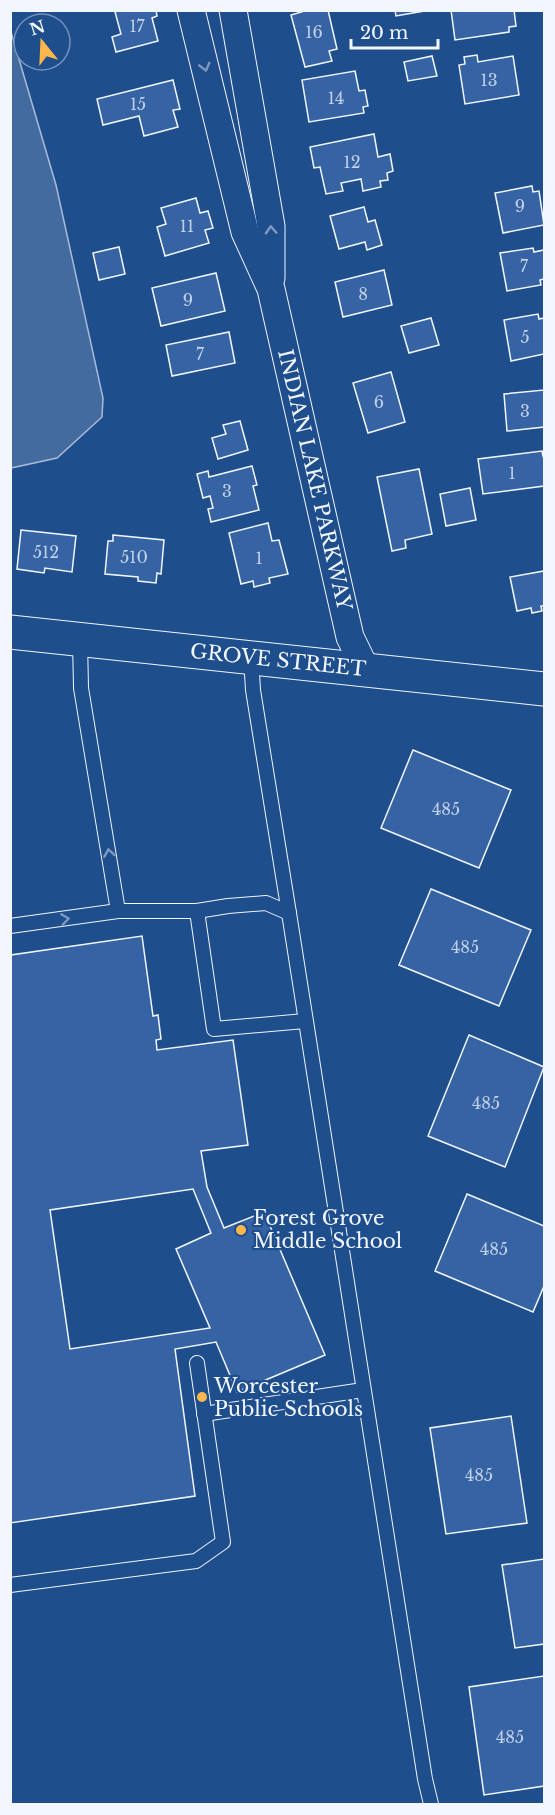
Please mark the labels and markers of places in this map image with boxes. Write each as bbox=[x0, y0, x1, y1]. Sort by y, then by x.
place label: Forest Grove Middle School bbox=[253, 1206, 402, 1253]
marker: Forest Grove Middle School bbox=[234, 1223, 248, 1237]
place label: Worcester Public Schools bbox=[213, 1374, 363, 1421]
marker: Worcester Public Schools bbox=[195, 1390, 209, 1404]

